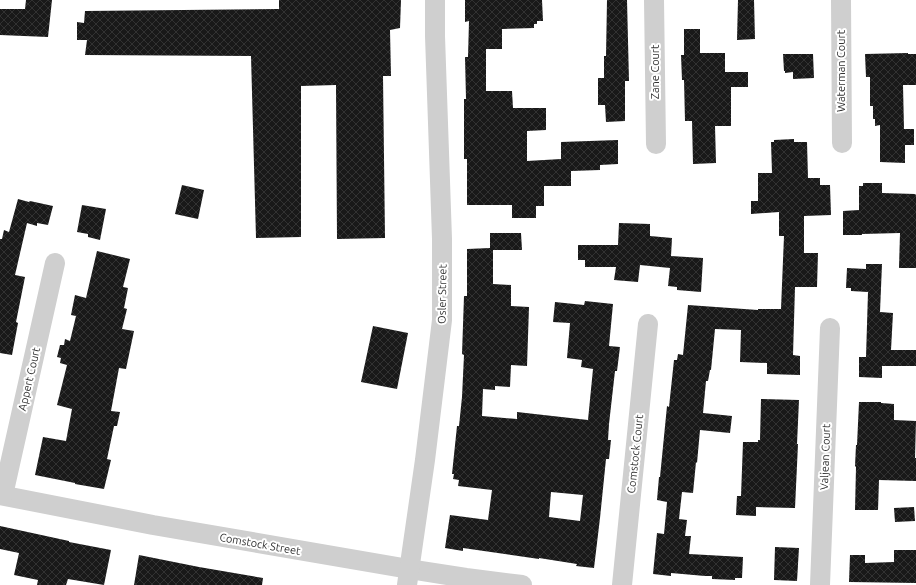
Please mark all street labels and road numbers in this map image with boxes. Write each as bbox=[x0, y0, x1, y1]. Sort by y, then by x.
street label: Waterman Court bbox=[835, 29, 847, 112]
street label: Zane Court bbox=[649, 44, 661, 99]
street label: Osler Street bbox=[435, 263, 449, 324]
street label: Appert Court bbox=[16, 345, 42, 412]
street label: Comstock Court bbox=[625, 413, 645, 494]
street label: Valjean Court bbox=[818, 423, 832, 490]
street label: Comstock Street bbox=[219, 531, 302, 557]

